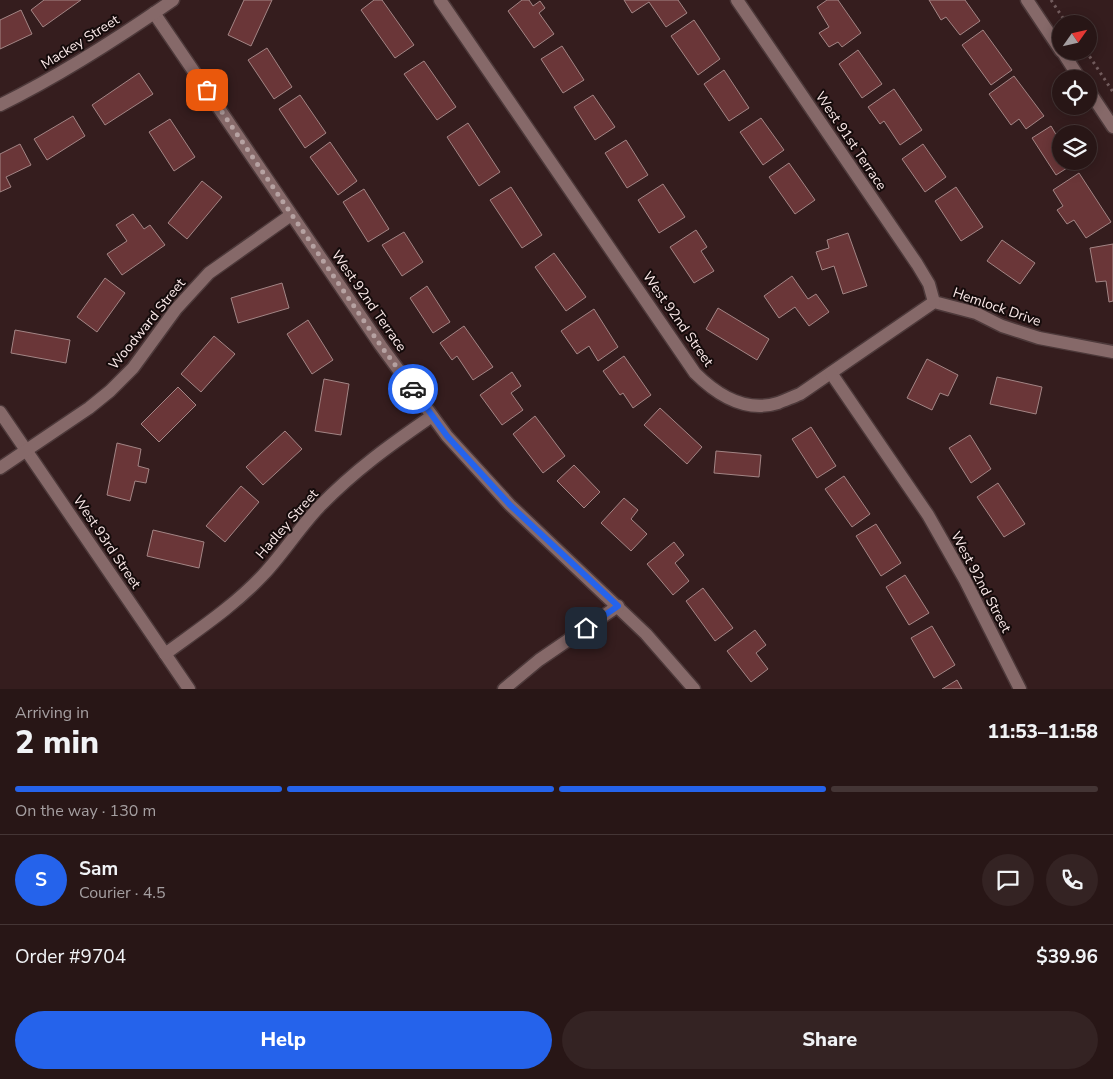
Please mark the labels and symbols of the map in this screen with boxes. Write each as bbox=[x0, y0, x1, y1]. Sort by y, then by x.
street label: Mackey Street bbox=[37, 10, 123, 74]
north arrow bbox=[1052, 15, 1098, 60]
pin bbox=[186, 69, 228, 111]
street label: West 91st Terrace bbox=[811, 88, 891, 194]
street label: West 92nd Terrace bbox=[327, 247, 411, 355]
street label: West 92nd Street bbox=[638, 268, 718, 370]
street label: Woodward Street bbox=[104, 274, 190, 374]
street label: Hemlock Drive bbox=[950, 283, 1044, 331]
courier bbox=[388, 364, 438, 414]
street label: Hadley Street bbox=[251, 485, 323, 563]
street label: West 93rd Street bbox=[69, 492, 145, 593]
street label: West 92nd Street bbox=[946, 528, 1016, 636]
pin bbox=[565, 607, 607, 649]

